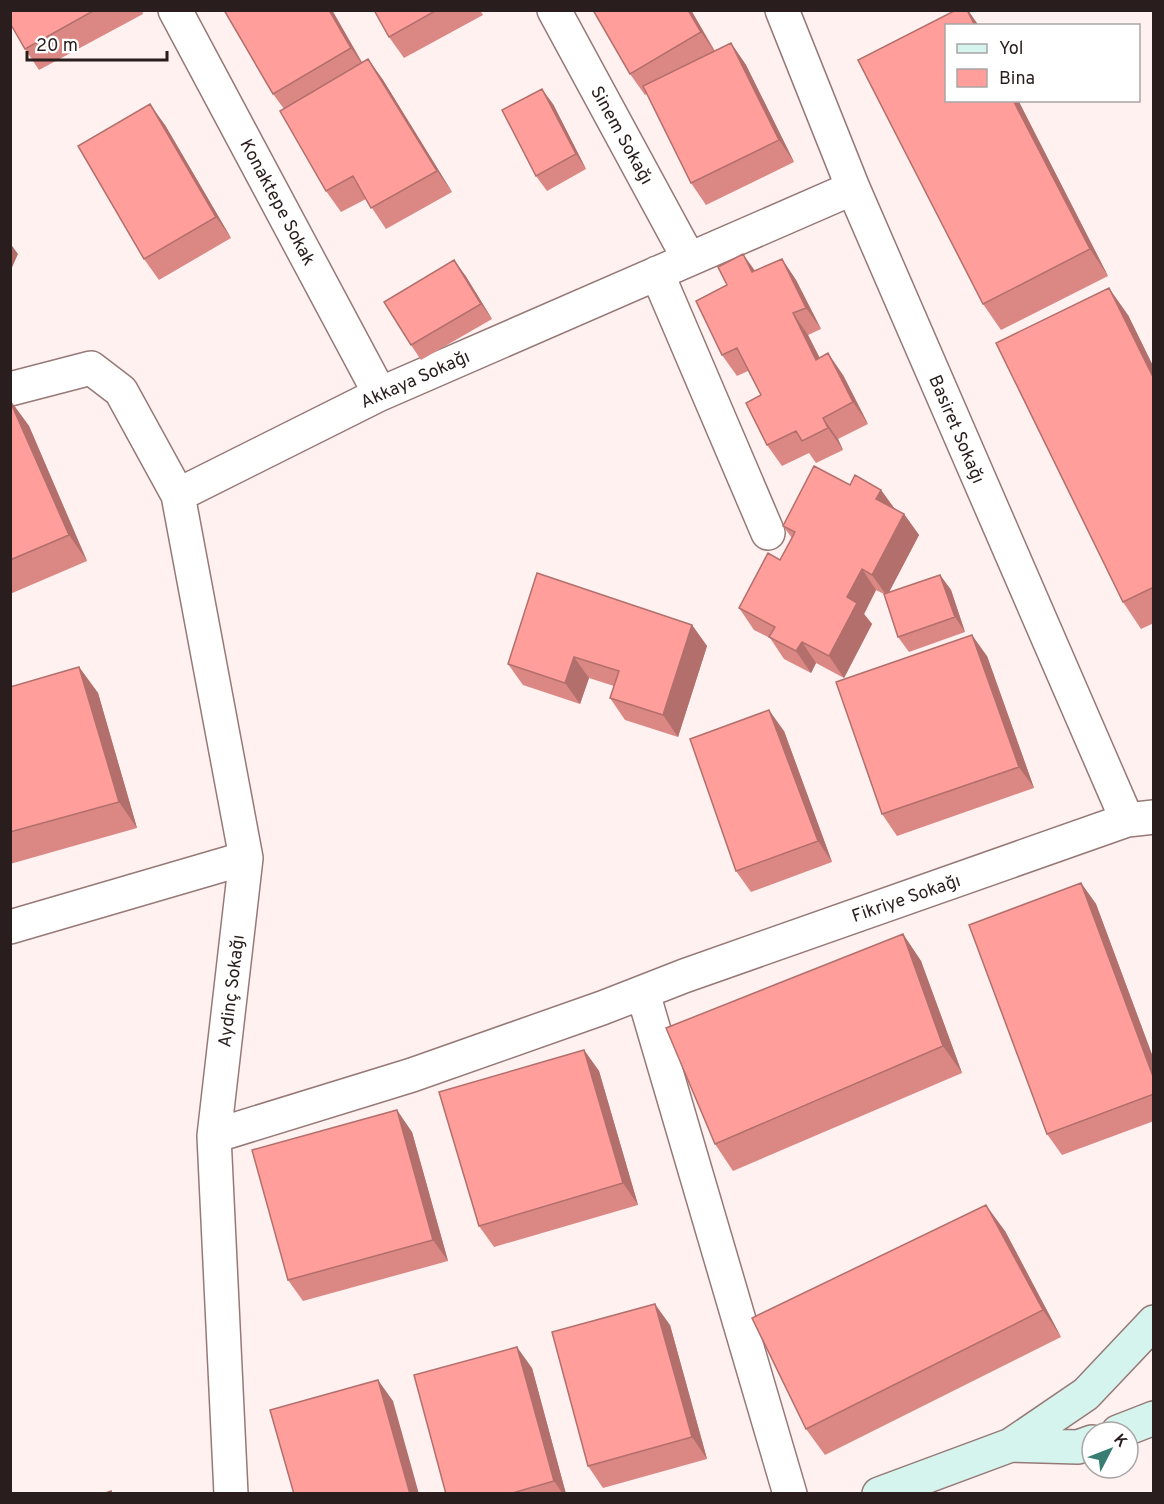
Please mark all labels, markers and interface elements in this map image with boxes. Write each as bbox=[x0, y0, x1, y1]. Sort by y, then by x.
scale bar bbox=[27, 24, 166, 62]
legend bbox=[945, 24, 1140, 102]
text: 20 m bbox=[36, 35, 78, 58]
text: Yol bbox=[999, 38, 1024, 61]
text: Bina bbox=[999, 68, 1035, 91]
street label: Sinem Sokağı bbox=[584, 82, 657, 189]
street label: Konaktepe Sokak bbox=[234, 136, 320, 270]
street label: Akkaya Sokağı bbox=[357, 346, 474, 415]
street label: Basiret Sokağı bbox=[922, 372, 989, 487]
street label: Fikriye Sokağı bbox=[849, 870, 964, 929]
street label: Aydinç Sokağı bbox=[214, 934, 251, 1049]
north arrow bbox=[1080, 1420, 1140, 1480]
text: K bbox=[1108, 1430, 1131, 1452]

